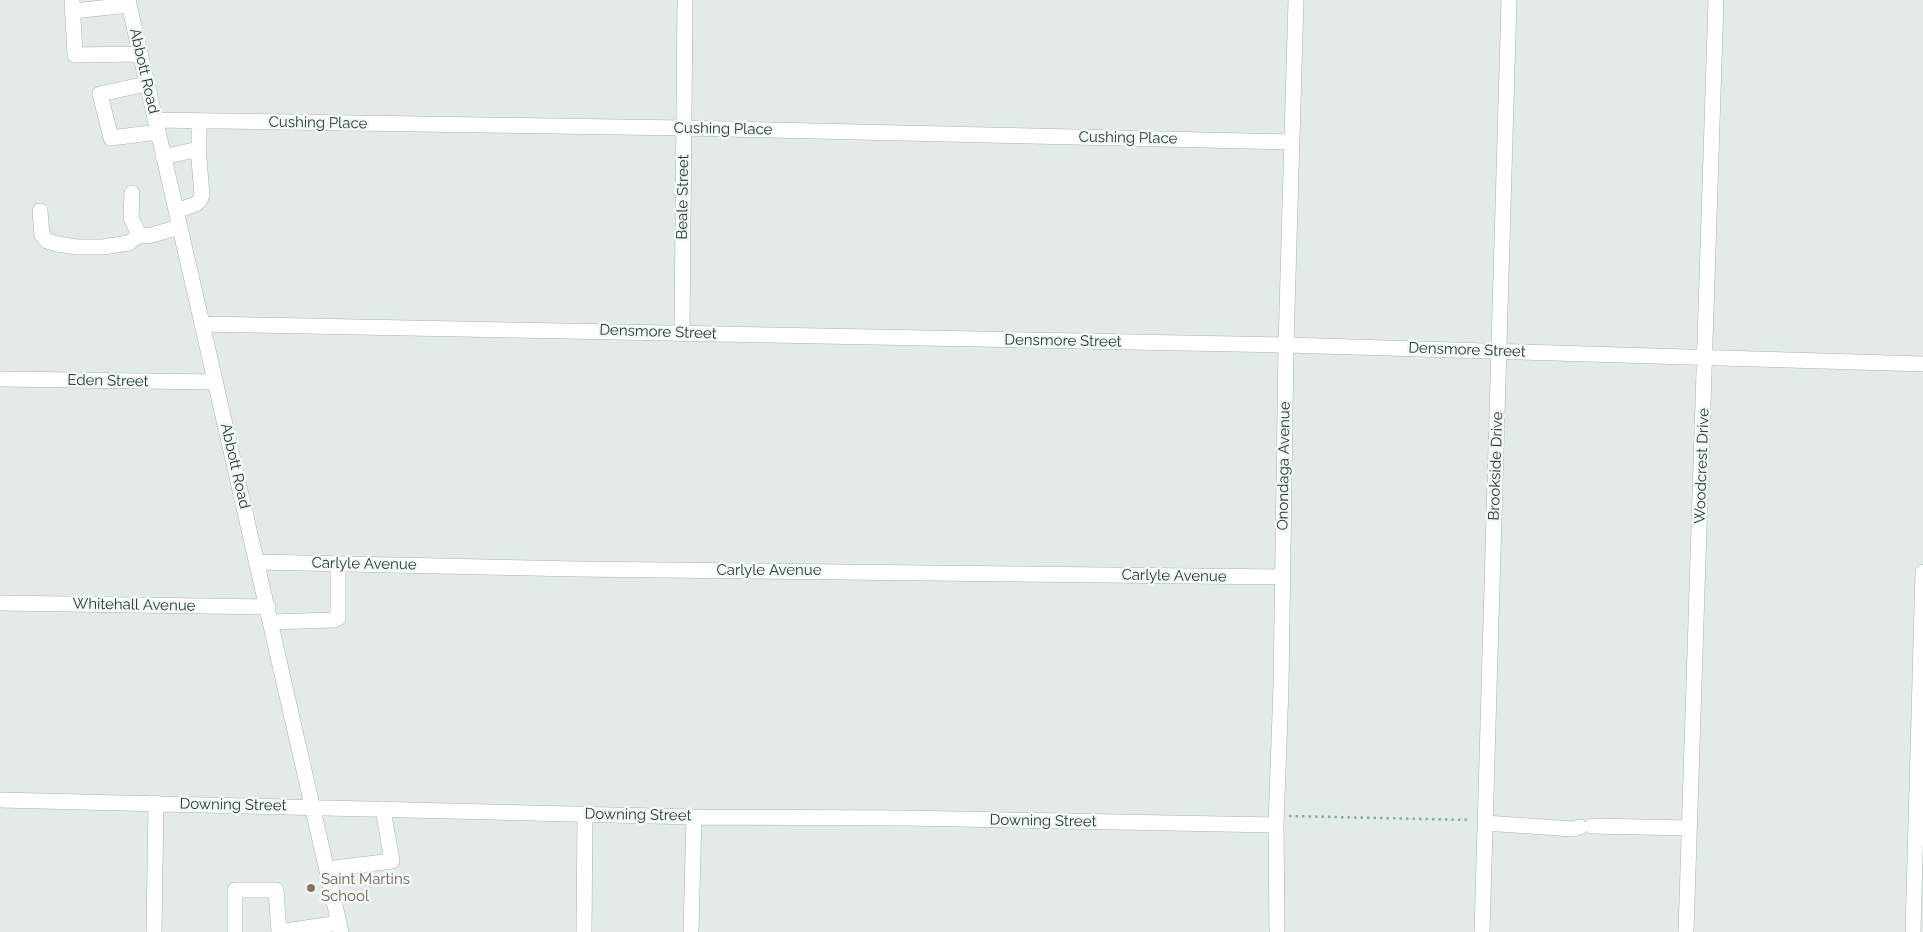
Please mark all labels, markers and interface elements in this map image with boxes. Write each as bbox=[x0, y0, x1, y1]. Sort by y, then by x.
street label: Abbott Road bbox=[125, 26, 163, 116]
street label: Cushing Place bbox=[268, 113, 368, 133]
street label: Cushing Place bbox=[673, 119, 773, 139]
street label: Cushing Place bbox=[1078, 128, 1178, 148]
street label: Beale Street bbox=[673, 154, 693, 240]
street label: Densmore Street bbox=[599, 321, 717, 343]
street label: Densmore Street bbox=[1004, 331, 1122, 351]
street label: Densmore Street bbox=[1408, 339, 1526, 361]
street label: Eden Street bbox=[67, 371, 149, 391]
street label: Onondaga Avenue bbox=[1274, 401, 1294, 531]
street label: Woodcrest Drive bbox=[1691, 408, 1713, 524]
street label: Brookside Drive bbox=[1485, 411, 1507, 521]
street label: Abbott Road bbox=[216, 421, 254, 511]
street label: Carlyle Avenue bbox=[311, 554, 417, 574]
street label: Carlyle Avenue bbox=[716, 561, 822, 579]
street label: Carlyle Avenue bbox=[1121, 566, 1227, 586]
street label: Whitehall Avenue bbox=[72, 595, 196, 615]
street label: Downing Street bbox=[179, 795, 287, 815]
street label: Downing Street bbox=[584, 805, 692, 825]
street label: Downing Street bbox=[989, 811, 1097, 831]
place label: Saint Martins School bbox=[321, 870, 410, 905]
marker: Saint Martins School bbox=[305, 882, 317, 894]

